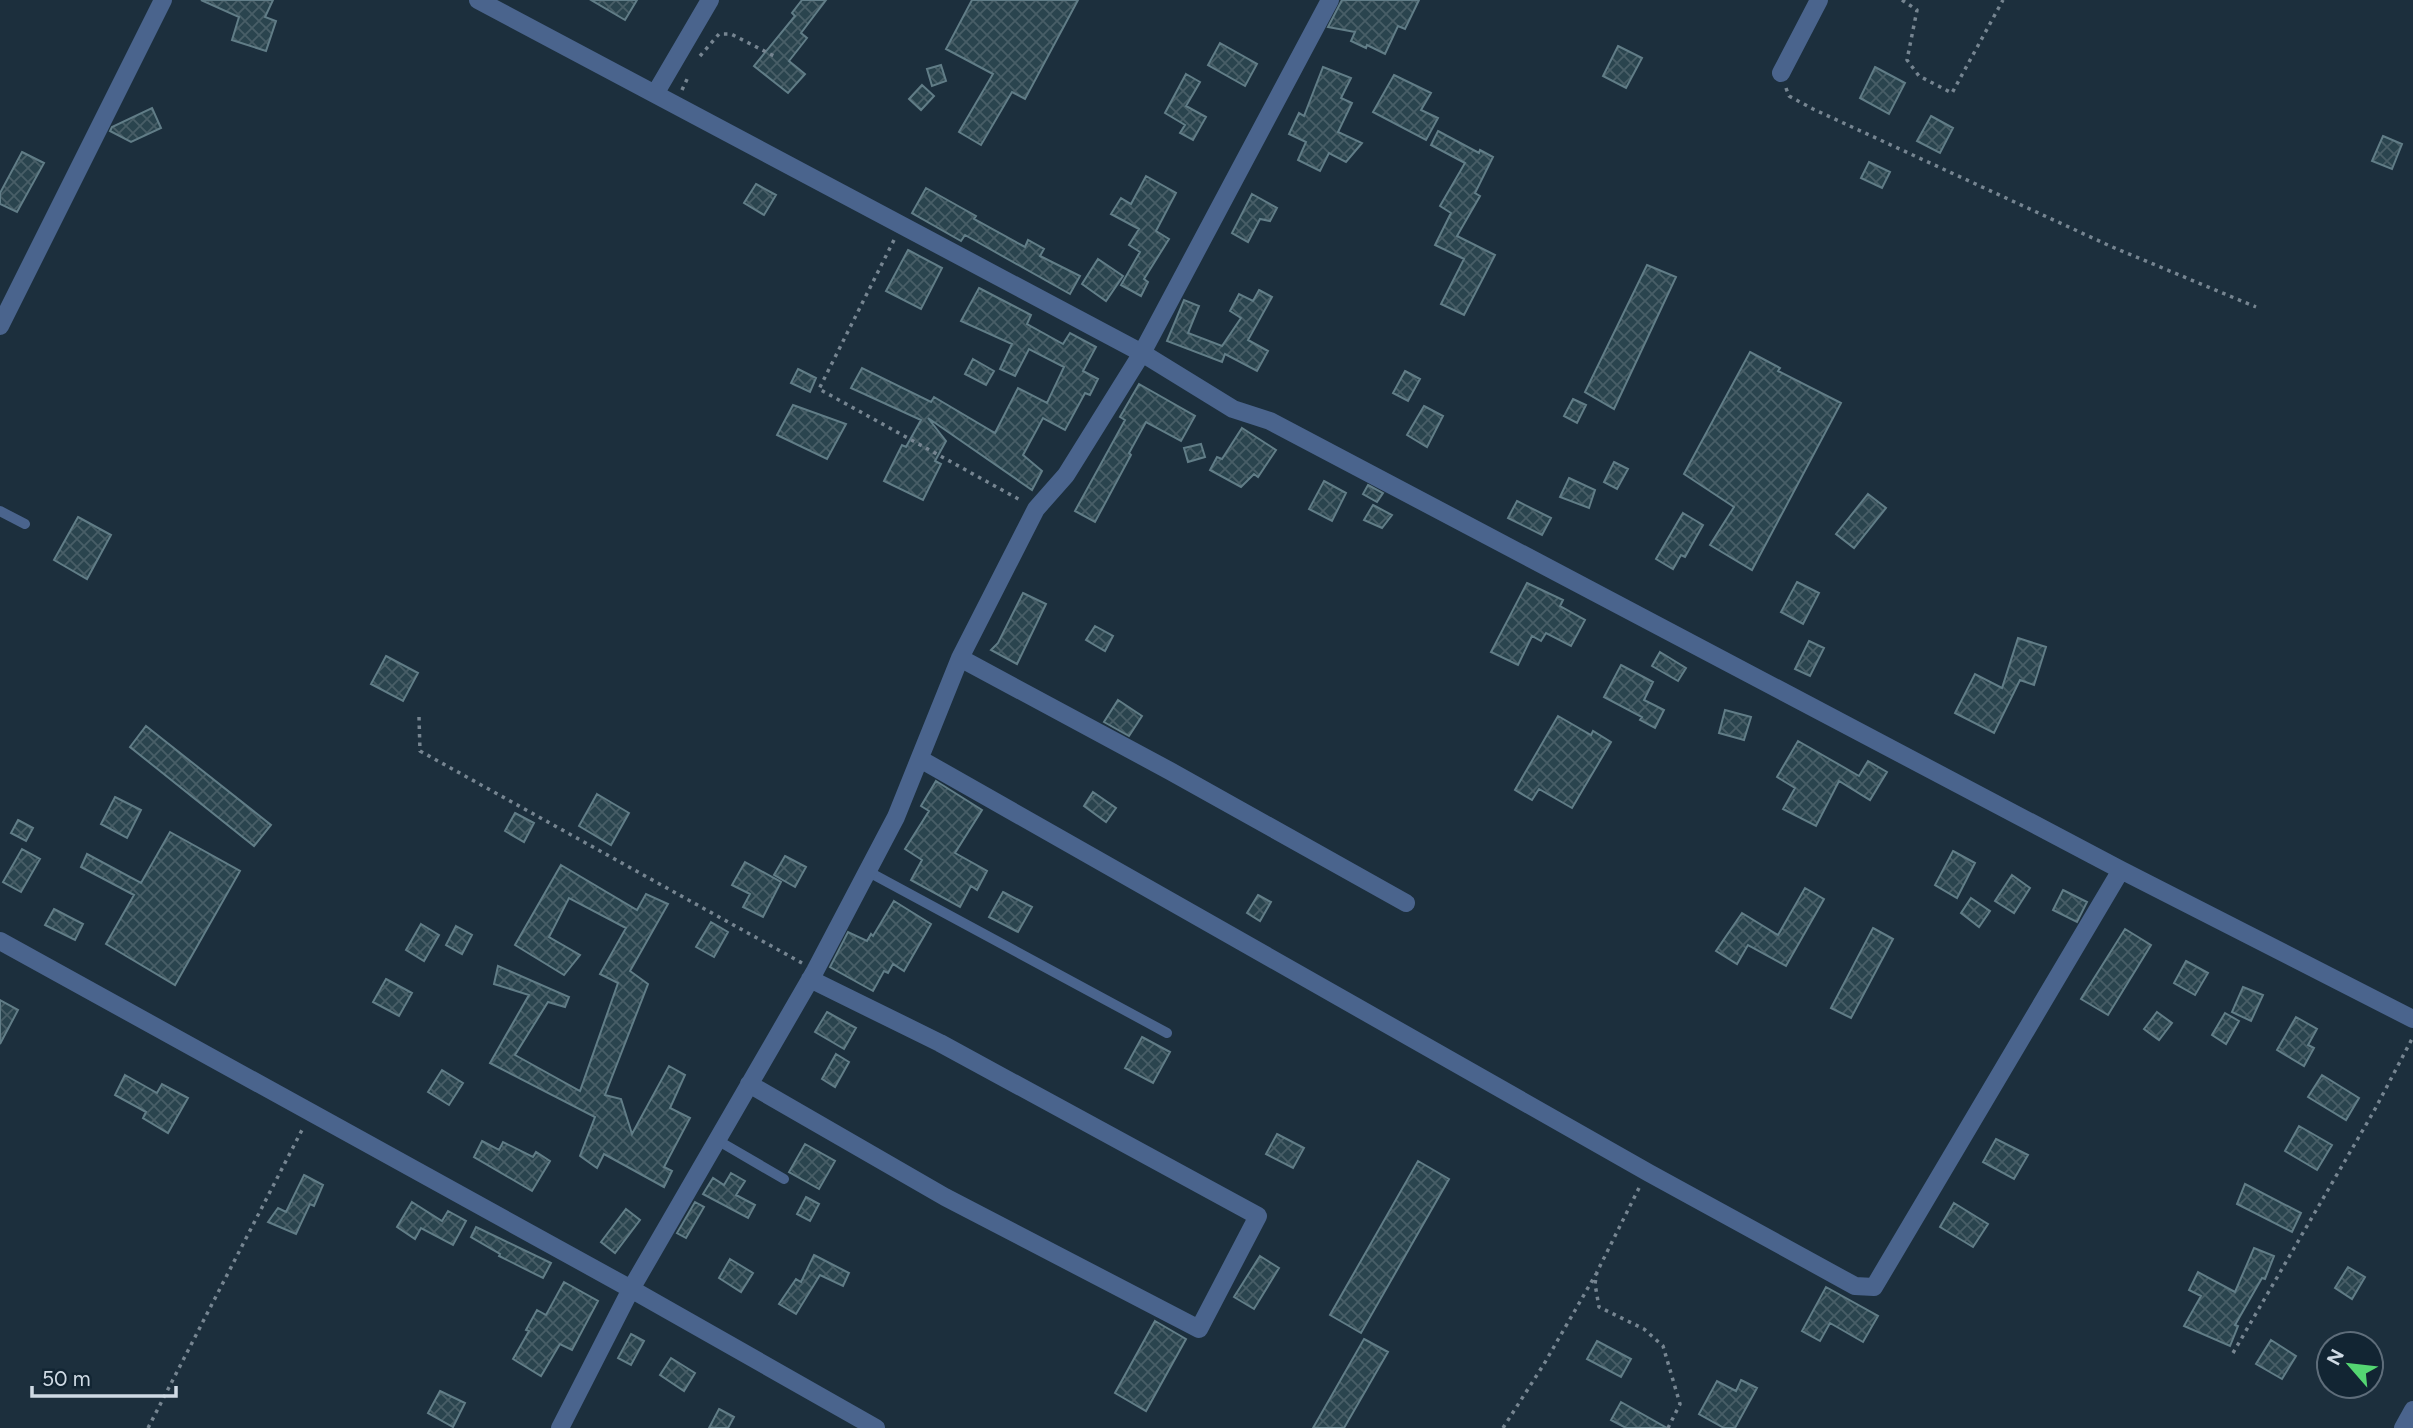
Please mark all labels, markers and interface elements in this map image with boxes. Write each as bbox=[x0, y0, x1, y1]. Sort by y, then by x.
north arrow bbox=[2315, 1330, 2385, 1400]
text: N bbox=[2322, 1345, 2349, 1369]
scale bar bbox=[32, 1354, 175, 1398]
text: 50 m bbox=[42, 1366, 91, 1391]

